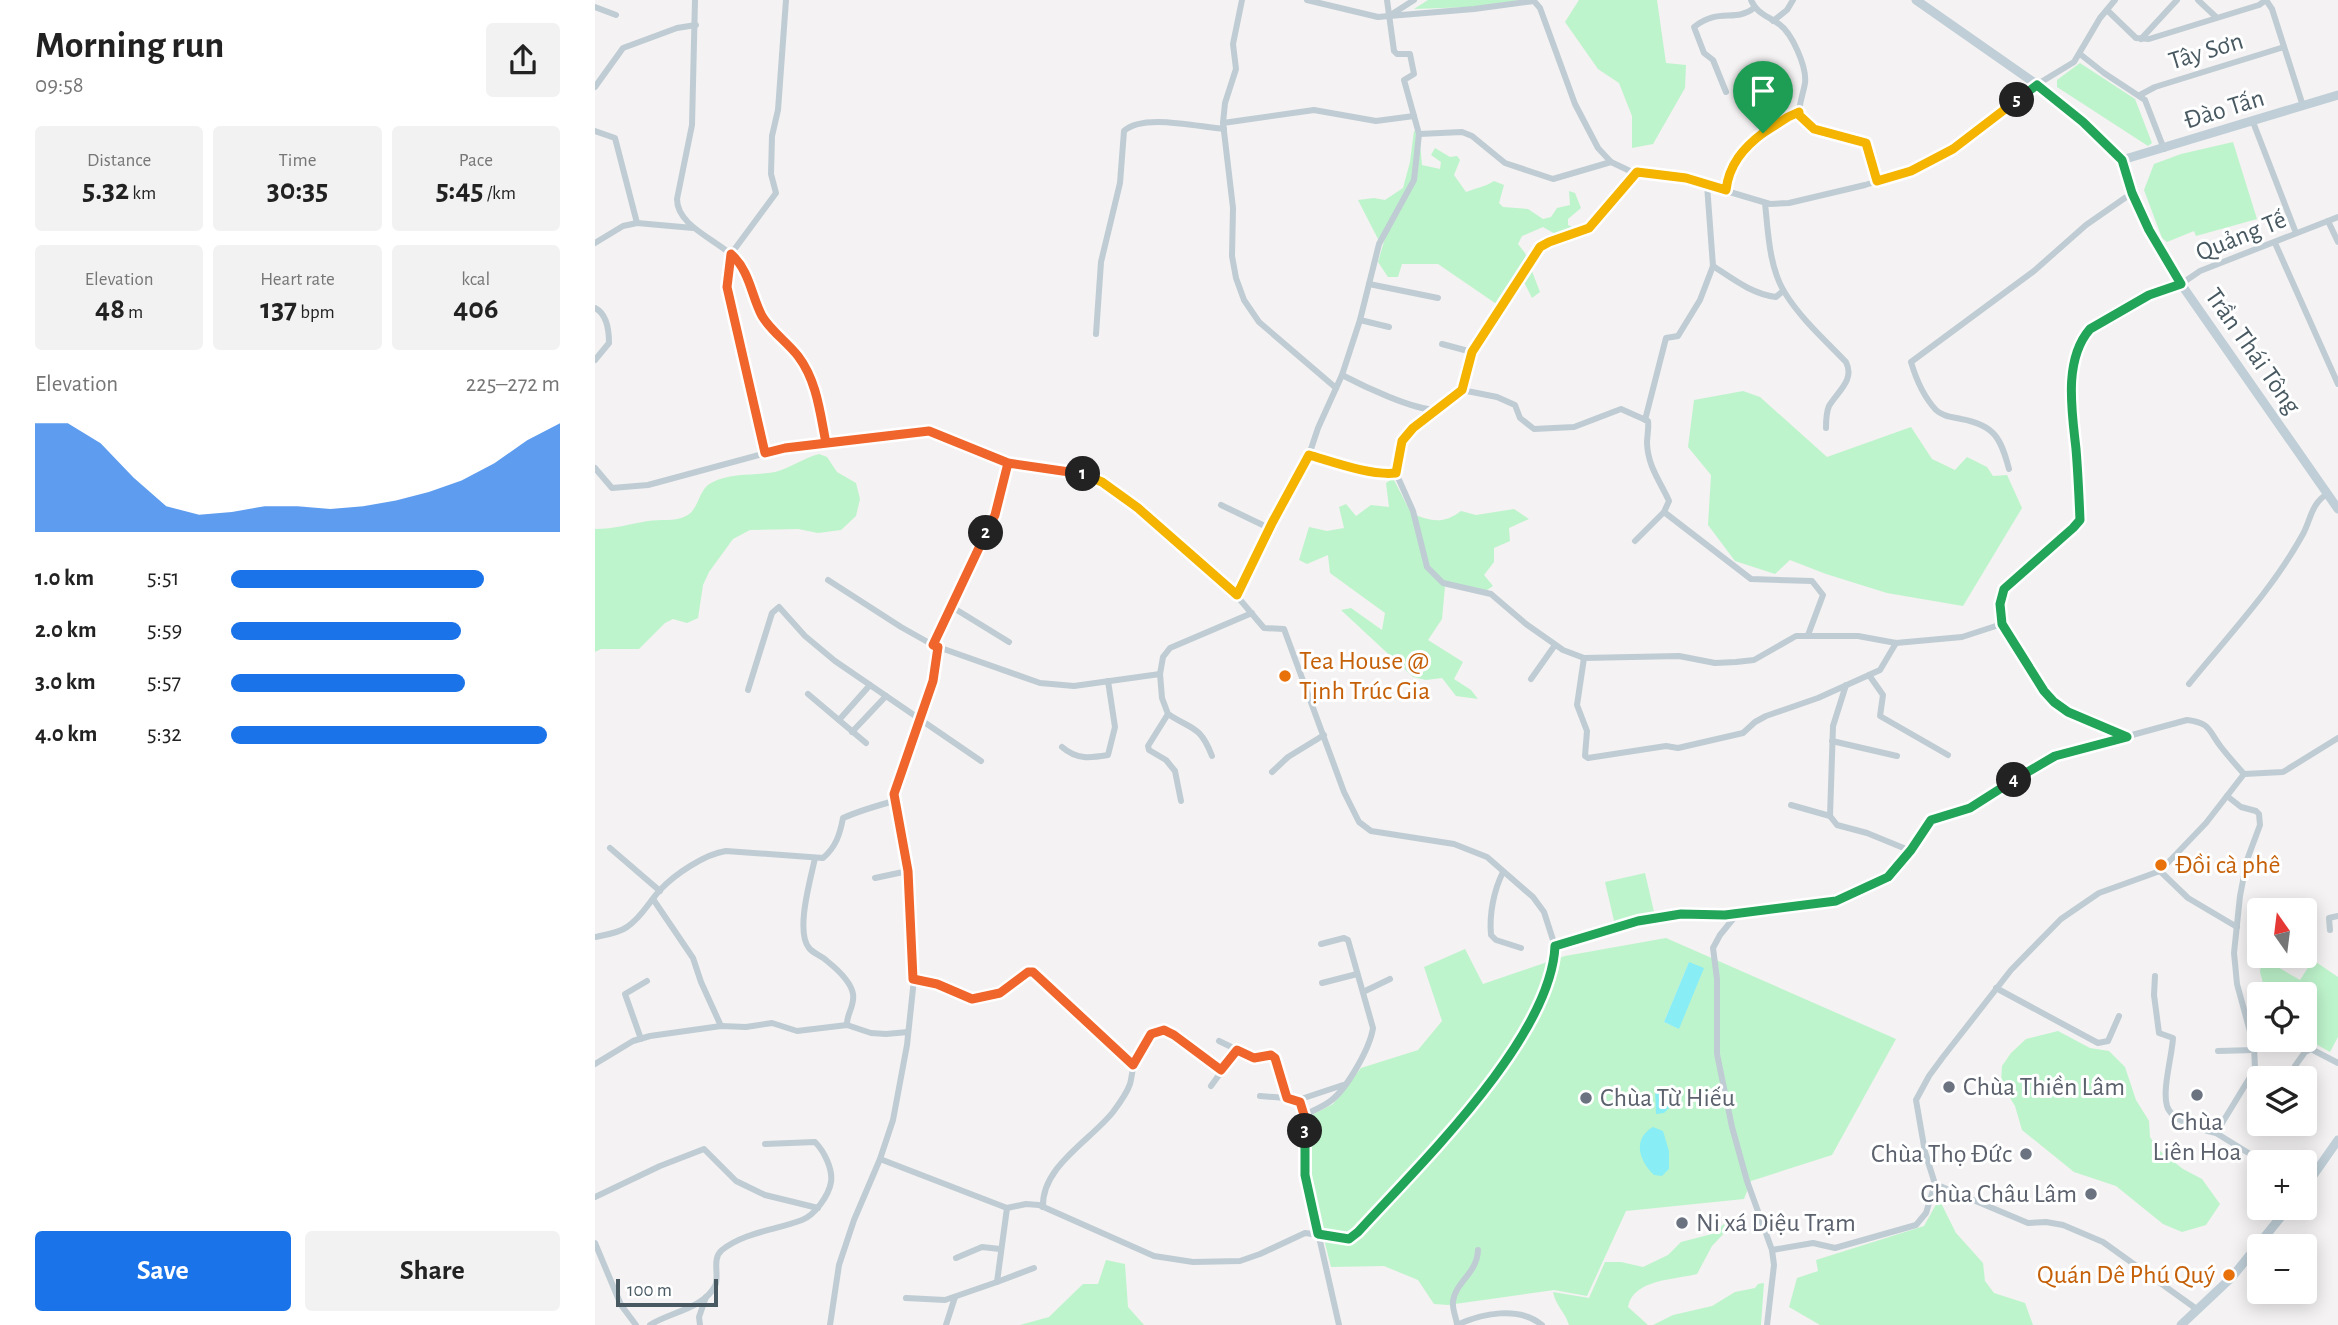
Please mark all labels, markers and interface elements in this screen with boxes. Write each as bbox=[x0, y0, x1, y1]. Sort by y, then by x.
button: share bbox=[486, 23, 560, 97]
text: Morning run bbox=[35, 27, 224, 65]
street label: Tây Sơn bbox=[2166, 27, 2246, 75]
pin bbox=[1733, 61, 1793, 133]
icon: arrive bbox=[1744, 72, 1782, 110]
text: 09:58 bbox=[35, 74, 84, 97]
pin: 5 bbox=[1999, 82, 2035, 118]
street label: Đào Tấn bbox=[2181, 84, 2267, 134]
text: 5 bbox=[2012, 90, 2021, 109]
text: Distance bbox=[87, 151, 151, 170]
text: Time bbox=[279, 151, 316, 170]
text: Pace bbox=[459, 151, 493, 170]
text: 5.32 bbox=[82, 175, 129, 205]
text: 30:35 bbox=[267, 175, 328, 205]
text: 5:45 bbox=[436, 175, 484, 205]
text: km bbox=[129, 184, 156, 203]
text: /km bbox=[484, 184, 516, 203]
street label: Quảng Tế bbox=[2192, 206, 2290, 266]
text: Elevation bbox=[85, 270, 154, 289]
text: Heart rate bbox=[260, 270, 335, 289]
text: kcal bbox=[461, 270, 490, 289]
street label: Trần Thái Tông bbox=[2200, 283, 2306, 419]
text: 48 bbox=[95, 294, 125, 324]
text: 137 bbox=[260, 294, 297, 324]
text: 406 bbox=[453, 294, 498, 324]
text: m bbox=[125, 303, 143, 322]
text: bpm bbox=[297, 303, 335, 322]
text: Elevation bbox=[35, 373, 118, 396]
text: 225–272 m bbox=[466, 373, 560, 396]
pin: 1 bbox=[1065, 456, 1100, 491]
text: 1 bbox=[1079, 464, 1086, 483]
pin: 2 bbox=[969, 516, 1003, 550]
text: 2 bbox=[981, 523, 990, 542]
text: 1.0 km bbox=[35, 567, 94, 590]
text: 5:51 bbox=[147, 567, 179, 590]
text: 2.0 km bbox=[35, 619, 97, 642]
text: 5:59 bbox=[147, 619, 182, 642]
place label: Tea House @ Tịnh Trúc Gia bbox=[1299, 648, 1430, 704]
marker: Tea House @ Tịnh Trúc Gia bbox=[1277, 668, 1293, 684]
text: 3.0 km bbox=[35, 671, 96, 694]
text: 5:57 bbox=[147, 671, 181, 694]
text: 4.0 km bbox=[35, 723, 97, 746]
text: 5:32 bbox=[147, 723, 182, 746]
pin: 4 bbox=[1997, 762, 2031, 798]
text: 4 bbox=[2009, 770, 2018, 789]
place label: Đồi cà phê bbox=[2175, 852, 2281, 878]
marker: Đồi cà phê bbox=[2153, 857, 2169, 873]
north arrow bbox=[2247, 898, 2317, 968]
map controls bbox=[2247, 898, 2317, 1304]
button: locate bbox=[2247, 982, 2317, 1052]
button: layers bbox=[2247, 1066, 2317, 1136]
place label: Chùa Thiền Lâm bbox=[1963, 1074, 2125, 1100]
marker: Chùa Thiền Lâm bbox=[1941, 1079, 1957, 1095]
place label: Chùa Từ Hiếu bbox=[1600, 1085, 1735, 1111]
marker: Chùa Liên Hoa bbox=[2189, 1087, 2205, 1103]
marker: Chùa Từ Hiếu bbox=[1578, 1090, 1594, 1106]
place label: Chùa Liên Hoa bbox=[2153, 1109, 2241, 1165]
pin: 3 bbox=[1287, 1114, 1323, 1148]
text: 3 bbox=[1300, 1121, 1309, 1140]
place label: Chùa Thọ Đức bbox=[1871, 1141, 2012, 1167]
marker: Chùa Thọ Đức bbox=[2018, 1146, 2034, 1162]
button: + bbox=[2247, 1150, 2317, 1220]
place label: Chùa Châu Lâm bbox=[1920, 1181, 2077, 1207]
marker: Chùa Châu Lâm bbox=[2083, 1186, 2099, 1202]
place label: Ni xá Diệu Trạm bbox=[1696, 1210, 1856, 1236]
marker: Ni xá Diệu Trạm bbox=[1674, 1215, 1690, 1231]
button: Save bbox=[35, 1231, 291, 1311]
button: Share bbox=[305, 1231, 560, 1311]
button: − bbox=[2247, 1234, 2317, 1304]
place label: Quán Dê Phú Quý bbox=[2037, 1262, 2215, 1288]
marker: Quán Dê Phú Quý bbox=[2221, 1267, 2237, 1283]
scale bar bbox=[616, 1276, 717, 1308]
text: 100 m bbox=[627, 1281, 672, 1300]

